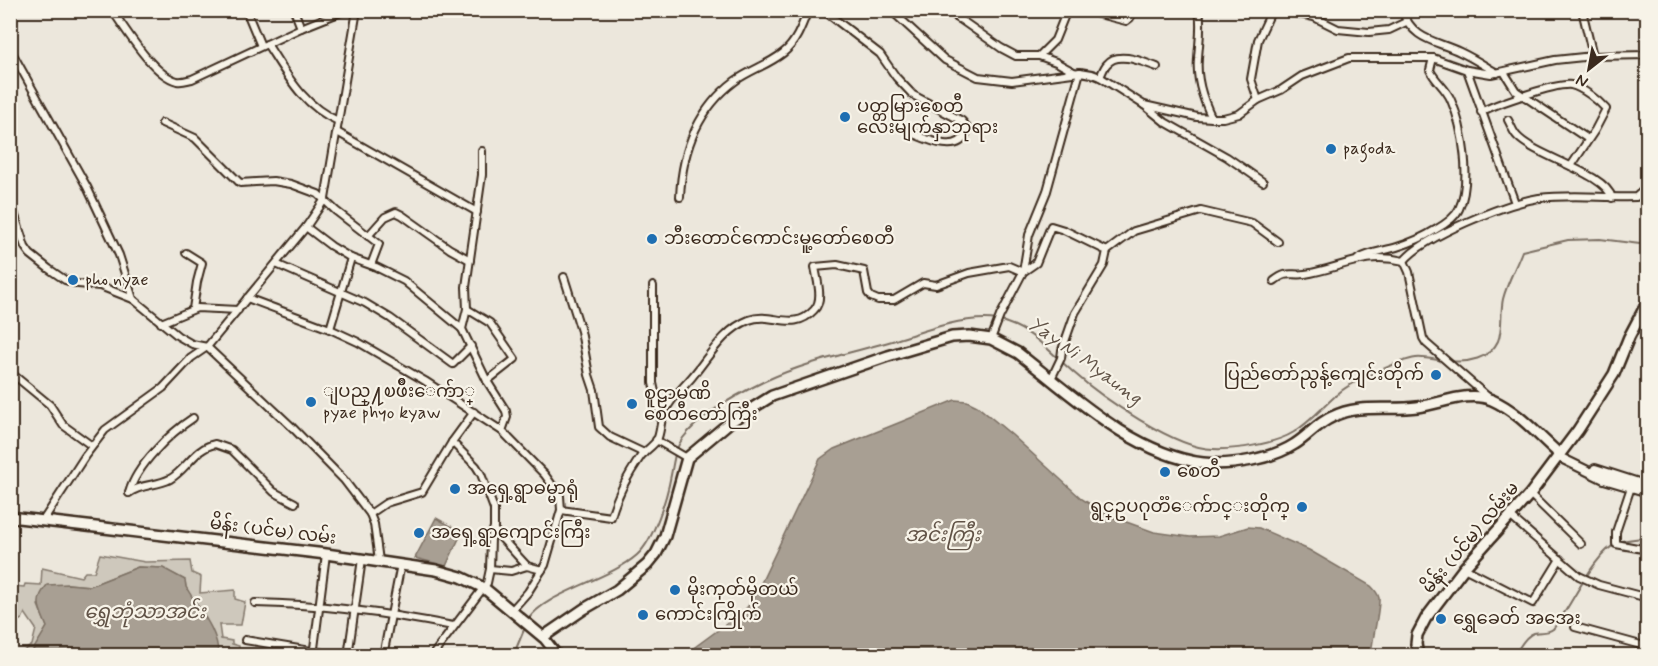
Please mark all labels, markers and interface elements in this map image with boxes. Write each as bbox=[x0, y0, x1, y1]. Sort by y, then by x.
north arrow bbox=[1559, 39, 1619, 99]
text: N bbox=[1572, 69, 1592, 92]
place label: ပတ္တမြား‌စေတီ‌ လေးမျက်နှာဘုရား bbox=[857, 92, 998, 142]
marker: ပတ္တမြား‌စေတီ‌ လေးမျက်နှာဘုရား bbox=[838, 110, 852, 124]
place label: pagoda bbox=[1343, 137, 1395, 163]
marker: pagoda bbox=[1324, 142, 1338, 156]
place label: ဘီးတောင်ကောင်းမူ့တော်စေတီ bbox=[664, 224, 894, 253]
marker: ဘီးတောင်ကောင်းမူ့တော်စေတီ bbox=[645, 232, 659, 246]
place label: pho nyae bbox=[85, 268, 149, 292]
marker: pho nyae bbox=[66, 273, 80, 287]
water label: Yay Ni Myaung bbox=[1023, 311, 1148, 412]
place label: ပြည်‌‌တော်ညွန့်ကျေင်းတိုက် bbox=[1224, 360, 1424, 389]
marker: ပြည်‌‌တော်ညွန့်ကျေင်းတိုက် bbox=[1429, 368, 1443, 382]
place label: ျပည္႔ၿဖိဳးေက်ာ္ pyae phyo kyaw bbox=[323, 377, 475, 425]
place label: စူဠာမဏိ စေတီတော်ကြီး bbox=[644, 379, 758, 429]
marker: ျပည္႔ၿဖိဳးေက်ာ္ pyae phyo kyaw bbox=[304, 395, 318, 409]
marker: စူဠာမဏိ စေတီတော်ကြီး bbox=[625, 397, 639, 411]
place label: စေတီ bbox=[1177, 457, 1221, 484]
marker: စေတီ bbox=[1158, 465, 1172, 479]
street label: မိန်း (ပင်မ) လမ်းမ bbox=[1415, 475, 1527, 600]
place label: အရှေ့ရွာဓမ္မာရုံ bbox=[467, 477, 579, 503]
marker: အရှေ့ရွာဓမ္မာရုံ bbox=[448, 482, 462, 496]
place label: ရွင္ဥပဂုတၱေက်ာင္းတိုက္ bbox=[1090, 492, 1290, 521]
marker: ရွင္ဥပဂုတၱေက်ာင္းတိုက္ bbox=[1295, 500, 1309, 514]
street label: မိန်း (ပင်မ) လမ်း bbox=[208, 508, 338, 553]
place label: အရှေ့ရွာကျောင်းကြီး bbox=[431, 518, 590, 547]
water label: အင်းကြီး bbox=[905, 520, 982, 551]
marker: အရှေ့ရွာကျောင်းကြီး bbox=[412, 526, 426, 540]
place label: မိုးကုတ်မိုတယ် bbox=[687, 575, 799, 604]
marker: မိုးကုတ်မိုတယ် bbox=[668, 583, 682, 597]
water label: ရွှေဘုံသာအင်း bbox=[84, 597, 207, 628]
place label: ကောင်းကြိုက် bbox=[655, 600, 762, 629]
place label: ရွှေခေတ် အအေး bbox=[1453, 605, 1581, 633]
marker: ကောင်းကြိုက် bbox=[636, 608, 650, 622]
marker: ရွှေခေတ် အအေး bbox=[1434, 612, 1448, 626]

